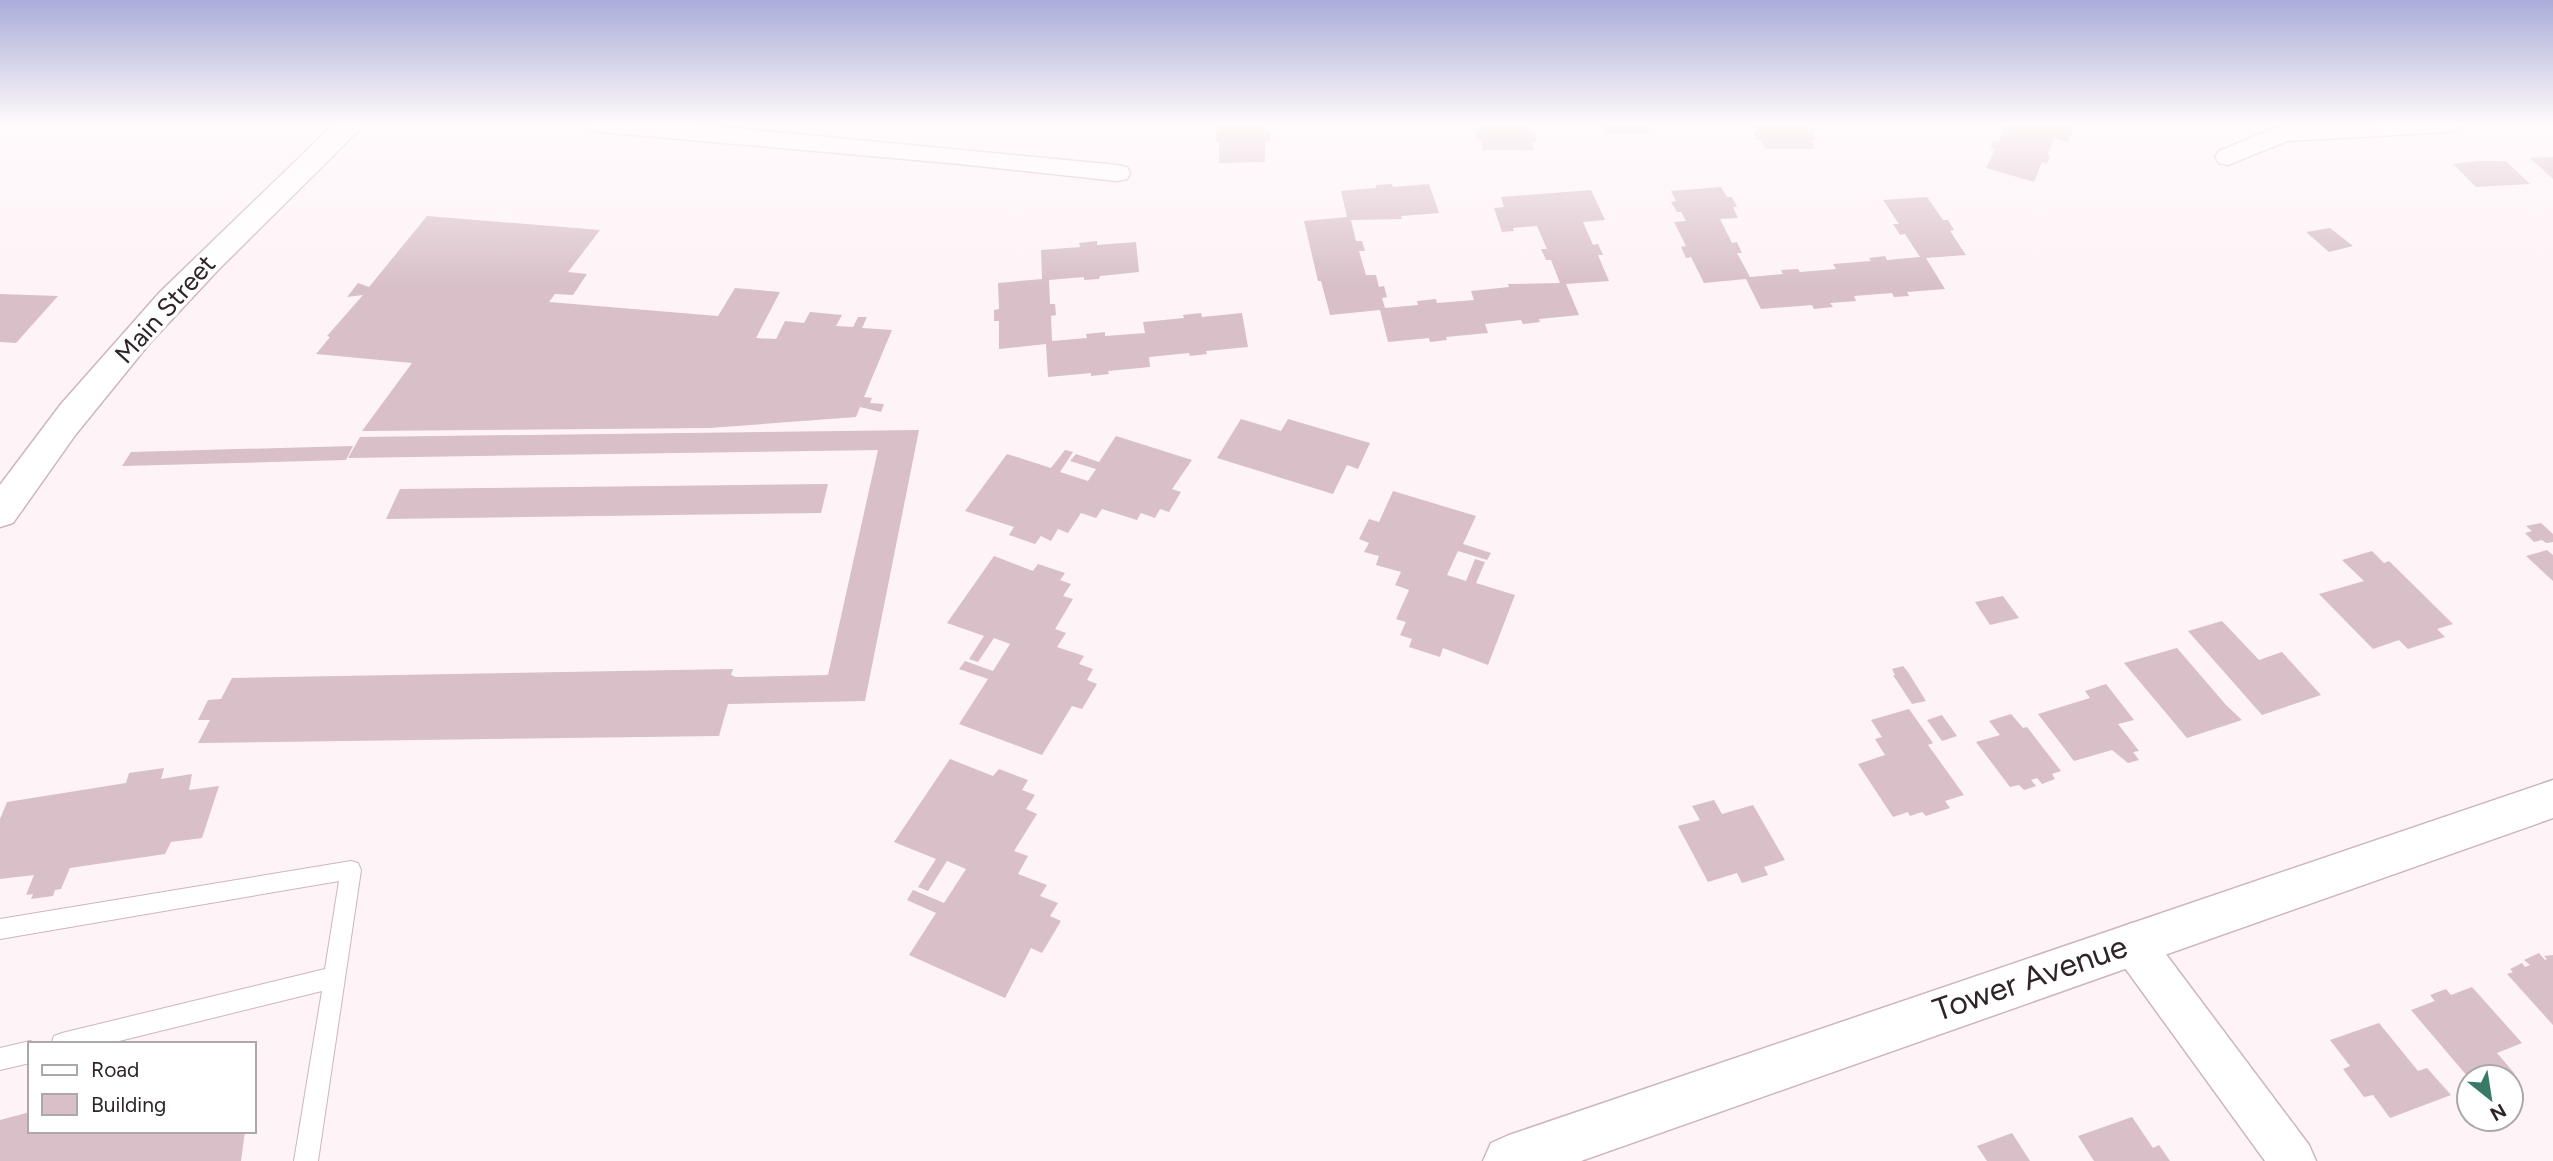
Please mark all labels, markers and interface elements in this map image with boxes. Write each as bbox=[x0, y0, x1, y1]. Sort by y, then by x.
street label: Main Street bbox=[108, 248, 222, 370]
street label: Tower Avenue bbox=[1928, 927, 2132, 1029]
legend bbox=[28, 1042, 256, 1133]
text: Road bbox=[91, 1057, 139, 1082]
north arrow bbox=[2455, 1063, 2525, 1133]
text: Building bbox=[91, 1092, 166, 1117]
text: N bbox=[2486, 1099, 2510, 1126]

